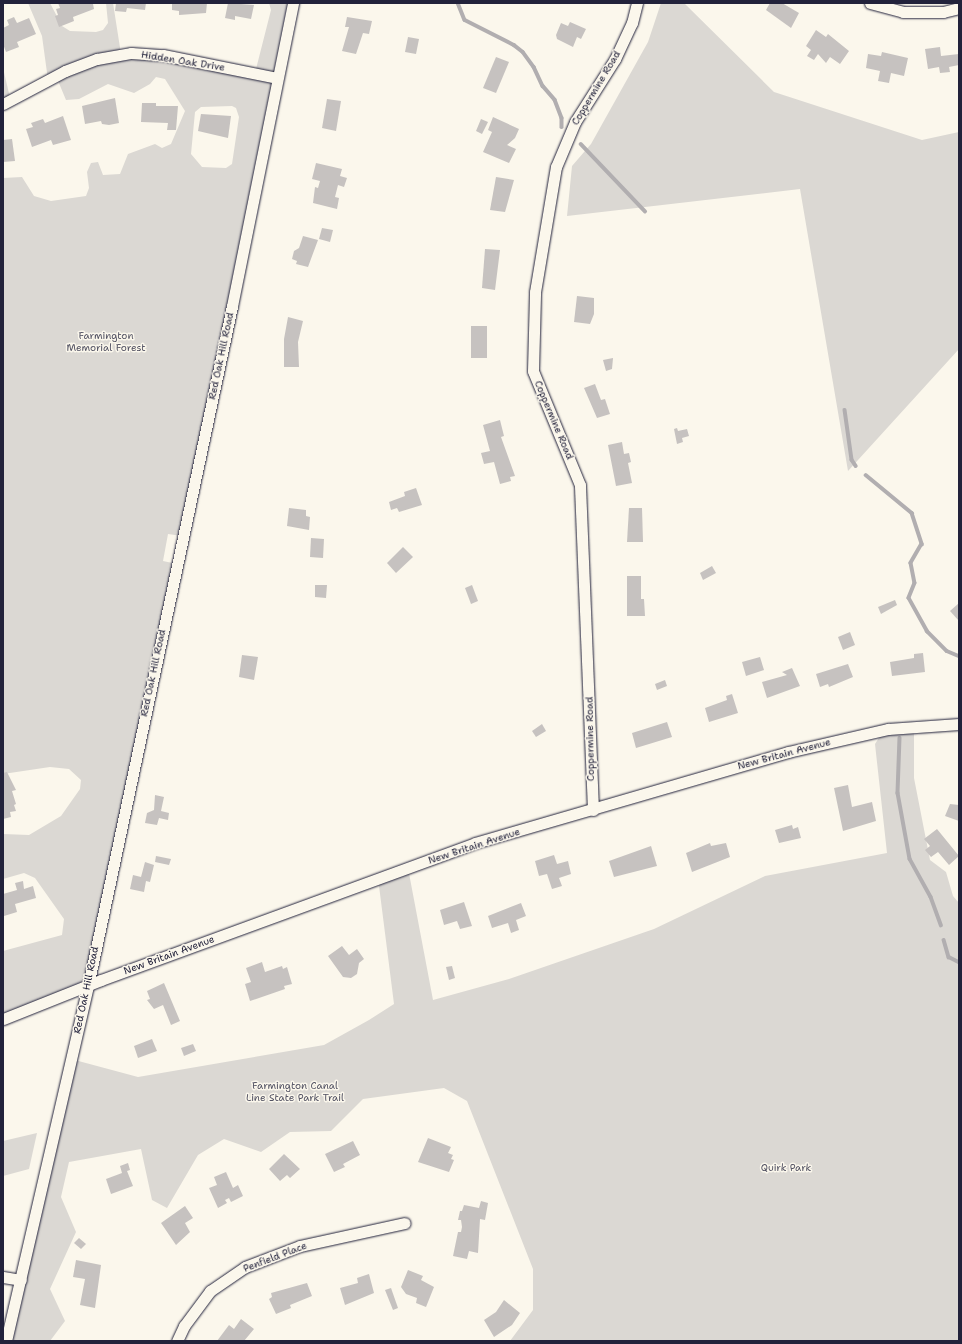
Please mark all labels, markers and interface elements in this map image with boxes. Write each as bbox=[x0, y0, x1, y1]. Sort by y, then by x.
street label: Hidden Oak Drive bbox=[140, 48, 226, 74]
street label: Coppermine Road bbox=[569, 49, 623, 127]
street label: Red Oak Hill Road bbox=[206, 311, 236, 401]
park label: Farmington Memorial Forest bbox=[66, 329, 146, 352]
street label: Coppermine Road bbox=[532, 379, 576, 461]
street label: Red Oak Hill Road bbox=[138, 628, 168, 718]
street label: Coppermine Road bbox=[583, 697, 597, 781]
street label: New Britain Avenue bbox=[736, 736, 832, 772]
street label: New Britain Avenue bbox=[427, 825, 521, 867]
street label: New Britain Avenue bbox=[122, 933, 216, 977]
street label: Red Oak Hill Road bbox=[71, 945, 101, 1035]
park label: Farmington Canal Line State Park Trail bbox=[246, 1079, 344, 1102]
park label: Quirk Park bbox=[761, 1162, 811, 1174]
street label: Penfield Place bbox=[241, 1239, 309, 1275]

